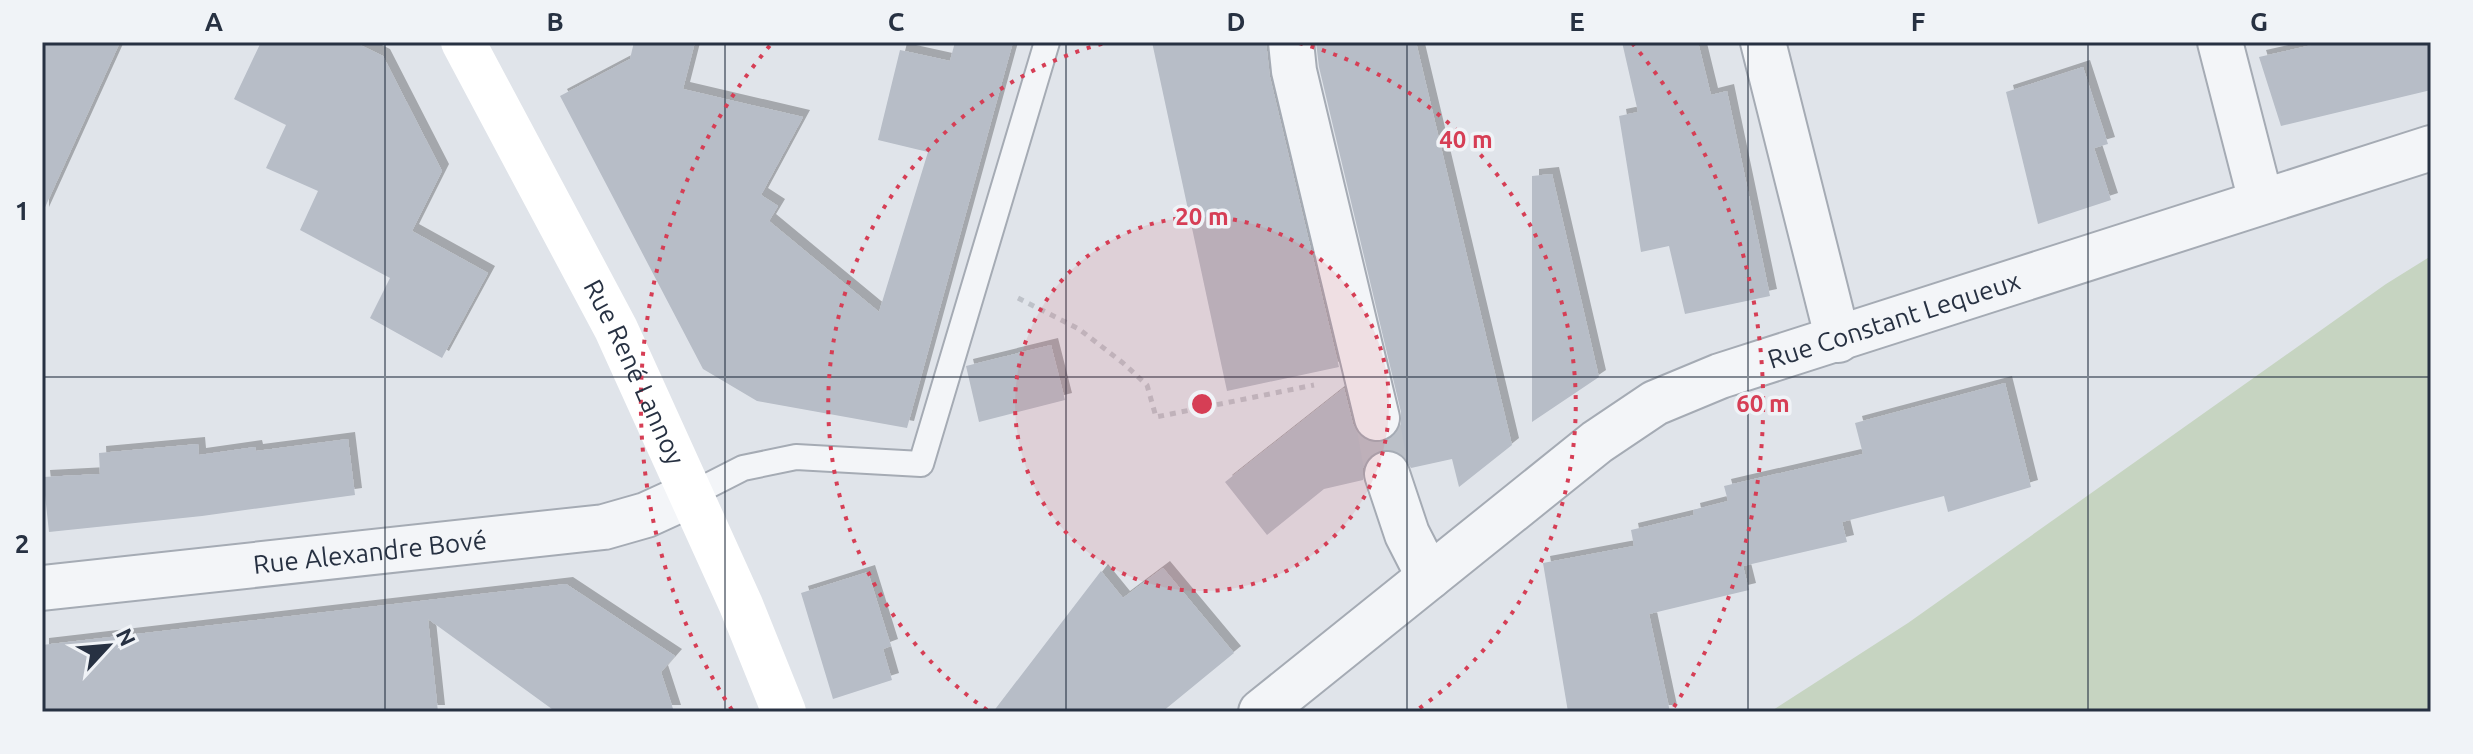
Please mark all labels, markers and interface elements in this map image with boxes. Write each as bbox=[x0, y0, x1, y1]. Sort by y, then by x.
text: A bbox=[205, 7, 224, 36]
text: B bbox=[546, 7, 564, 36]
text: C bbox=[888, 7, 905, 36]
text: D bbox=[1227, 7, 1245, 36]
text: E bbox=[1569, 7, 1585, 36]
text: F bbox=[1911, 7, 1925, 36]
text: G bbox=[2250, 7, 2268, 36]
text: 40 m bbox=[1439, 126, 1493, 153]
text: 1 bbox=[15, 196, 29, 225]
text: 20 m bbox=[1175, 203, 1229, 230]
street label: Rue Constant Lequeux bbox=[1764, 266, 2024, 374]
street label: Rue René Lannoy bbox=[578, 274, 690, 469]
centre of rings bbox=[1188, 390, 1216, 418]
text: 60 m bbox=[1736, 390, 1790, 417]
street label: Rue Alexandre Bové bbox=[252, 525, 488, 579]
text: 2 bbox=[15, 529, 29, 558]
north arrow bbox=[68, 606, 148, 686]
text: N bbox=[112, 624, 141, 650]

